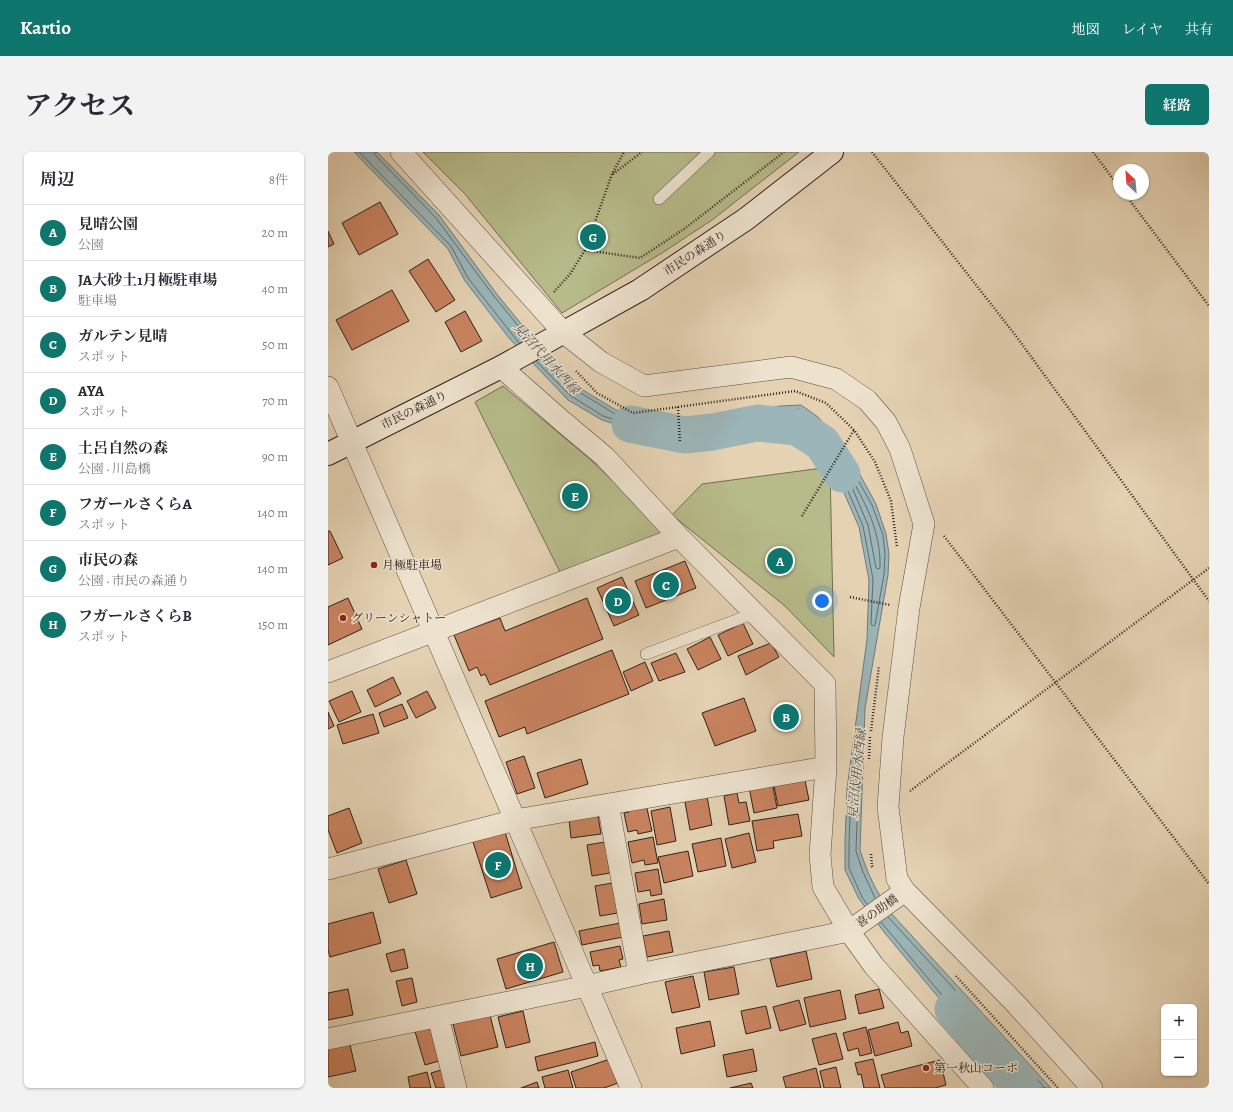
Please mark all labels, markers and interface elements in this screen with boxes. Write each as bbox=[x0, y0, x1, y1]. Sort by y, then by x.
text: Kartio bbox=[20, 15, 71, 41]
text: 地図 bbox=[1072, 20, 1100, 39]
text: レイヤ bbox=[1122, 20, 1163, 39]
text: 共有 bbox=[1185, 20, 1213, 39]
button: 経路 bbox=[1145, 84, 1209, 125]
text: アクセス bbox=[24, 87, 135, 125]
north arrow bbox=[1113, 164, 1149, 200]
text: 周辺 bbox=[40, 168, 74, 191]
text: 8件 bbox=[269, 171, 288, 188]
text: 見晴公園 bbox=[78, 214, 138, 234]
pin: G bbox=[580, 222, 606, 252]
text: A bbox=[49, 224, 57, 241]
text: 20 m bbox=[262, 224, 288, 241]
street label: 市民の森通り bbox=[660, 227, 730, 279]
text: 公園 bbox=[78, 236, 104, 253]
text: JA大砂土1月極駐車場 bbox=[78, 270, 218, 290]
text: B bbox=[49, 280, 57, 297]
text: 40 m bbox=[262, 280, 288, 297]
text: 駐車場 bbox=[78, 292, 117, 309]
water label: 見沼代用水西縁 bbox=[510, 319, 585, 399]
text: ガルテン見晴 bbox=[78, 326, 167, 346]
text: C bbox=[49, 336, 57, 353]
text: 50 m bbox=[262, 336, 288, 353]
text: スポット bbox=[78, 348, 130, 365]
text: AYA bbox=[78, 381, 104, 401]
street label: 市民の森通り bbox=[378, 387, 450, 433]
text: D bbox=[48, 392, 58, 409]
text: 70 m bbox=[262, 392, 288, 409]
text: スポット bbox=[78, 403, 130, 420]
text: 土呂自然の森 bbox=[78, 438, 168, 458]
text: E bbox=[49, 448, 57, 465]
text: 90 m bbox=[262, 448, 288, 465]
text: 公園 · 川島橋 bbox=[78, 460, 151, 477]
pin: E bbox=[562, 481, 588, 511]
text: フガールさくらA bbox=[78, 494, 192, 514]
text: F bbox=[50, 504, 56, 521]
text: 140 m bbox=[257, 504, 288, 521]
text: スポット bbox=[78, 516, 130, 533]
pin: A bbox=[767, 546, 793, 576]
text: 市民の森 bbox=[78, 550, 138, 570]
place label: 月極駐車場 bbox=[382, 557, 442, 573]
text: G bbox=[49, 560, 57, 577]
text: 140 m bbox=[257, 560, 288, 577]
marker: 月極駐車場 bbox=[369, 560, 379, 570]
pin: C bbox=[653, 570, 679, 600]
text: 公園 · 市民の森通り bbox=[78, 572, 190, 589]
pin: D bbox=[605, 586, 631, 616]
your location bbox=[812, 591, 832, 611]
text: フガールさくらB bbox=[78, 606, 192, 626]
place label: グリーンシャトー bbox=[351, 610, 446, 626]
marker: グリーンシャトー bbox=[338, 613, 348, 623]
text: H bbox=[48, 616, 58, 633]
text: 150 m bbox=[258, 616, 288, 633]
text: スポット bbox=[78, 628, 130, 645]
pin: B bbox=[773, 702, 799, 732]
water label: 見沼代用水西緑 bbox=[843, 726, 870, 820]
pin: F bbox=[485, 850, 511, 880]
street label: 喜の助橋 bbox=[853, 891, 901, 931]
pin: H bbox=[517, 951, 543, 981]
map controls bbox=[1161, 1004, 1197, 1076]
button: + bbox=[1161, 1004, 1197, 1040]
button: − bbox=[1161, 1040, 1197, 1076]
place label: 第一秋山コーポ bbox=[934, 1060, 1018, 1076]
marker: 第一秋山コーポ bbox=[921, 1063, 931, 1073]

